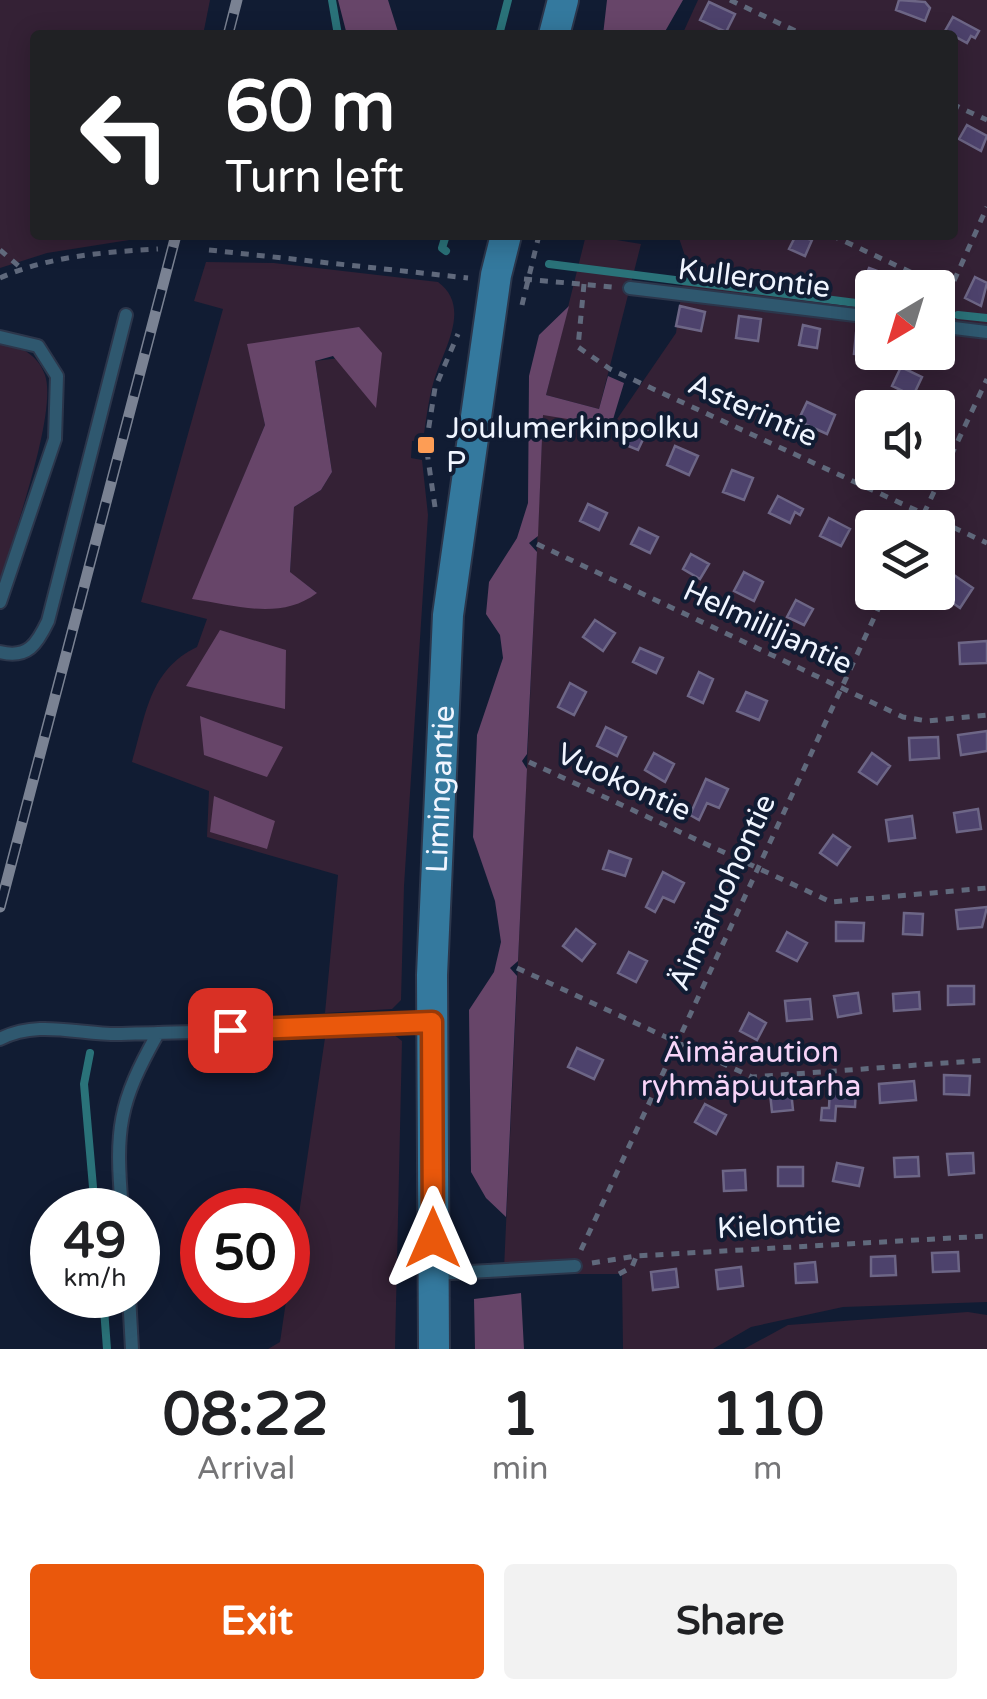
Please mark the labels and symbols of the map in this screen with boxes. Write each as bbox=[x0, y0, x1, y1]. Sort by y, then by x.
street label: Kullerontie bbox=[676, 251, 832, 306]
north arrow bbox=[855, 270, 955, 370]
street label: Asterintie bbox=[682, 366, 823, 455]
place label: Joulumerkinpolku P bbox=[446, 410, 700, 481]
marker: Joulumerkinpolku P bbox=[415, 434, 437, 456]
street label: Helmililjantie bbox=[677, 572, 858, 683]
street label: Limingantie bbox=[419, 705, 463, 874]
street label: Vuokontie bbox=[551, 735, 697, 830]
street label: Äimäruohontie bbox=[661, 788, 784, 996]
pin bbox=[188, 988, 273, 1073]
park label: Äimäraution ryhmäpuutarha bbox=[641, 1034, 861, 1105]
position arrow bbox=[381, 1186, 485, 1290]
speed limit sign: 50 bbox=[180, 1188, 310, 1318]
street label: Kielontie bbox=[716, 1204, 842, 1247]

